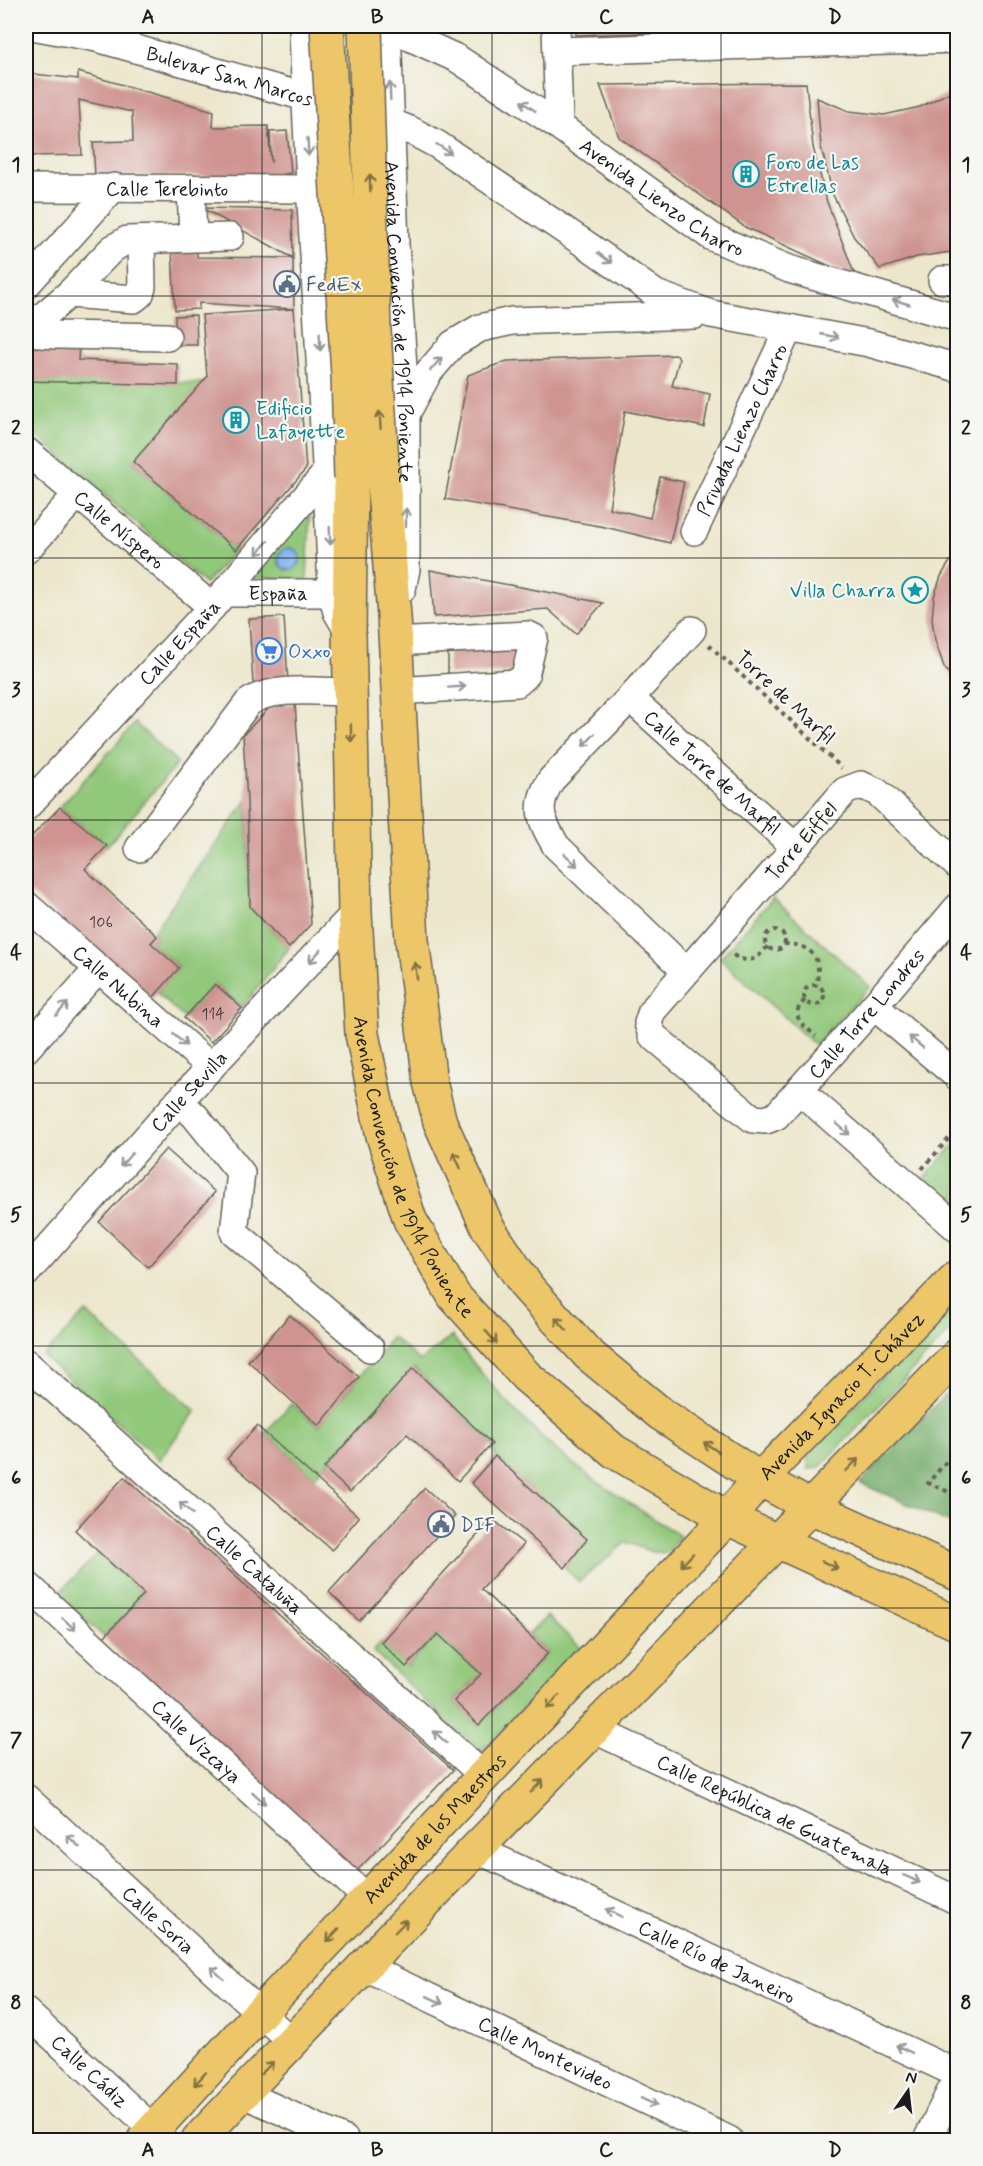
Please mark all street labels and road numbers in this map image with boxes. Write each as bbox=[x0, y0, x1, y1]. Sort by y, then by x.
street label: Bulevar San Marcos bbox=[143, 41, 316, 114]
street label: Avenida Lienzo Charro bbox=[573, 133, 748, 264]
street label: Avenida Convención de 1914 Poniente bbox=[377, 160, 418, 483]
street label: Calle Terebinto bbox=[106, 176, 228, 204]
street label: Privada Lienzo Charro bbox=[691, 339, 795, 521]
street label: Calle Níspero bbox=[67, 485, 170, 576]
street label: España bbox=[249, 581, 307, 608]
street label: Calle España bbox=[133, 595, 227, 692]
street label: Torre de Marfil bbox=[729, 645, 841, 751]
street label: Calle Torre de Marfil bbox=[637, 705, 786, 842]
street label: Torre Eiffel bbox=[760, 797, 844, 887]
street label: Calle Nubina bbox=[66, 940, 169, 1035]
street label: Calle Torre Londres bbox=[803, 943, 932, 1086]
street label: Avenida Convención de 1914 Poniente bbox=[346, 1016, 480, 1325]
street label: Calle Sevilla bbox=[145, 1045, 234, 1139]
street label: Avenida Ignacio T. Chávez bbox=[754, 1306, 931, 1487]
street label: Calle Cataluña bbox=[199, 1519, 308, 1622]
street label: Calle Vizcaya bbox=[145, 1694, 247, 1791]
street label: Avenida de los Maestros bbox=[358, 1748, 513, 1910]
street label: Calle República de Guatemala bbox=[652, 1749, 897, 1883]
street label: Calle Soria bbox=[115, 1880, 200, 1961]
street label: Calle Río de Janeiro bbox=[633, 1915, 799, 2011]
street label: Calle Montevideo bbox=[473, 2011, 617, 2098]
street label: Calle Cádiz bbox=[44, 2029, 134, 2115]

